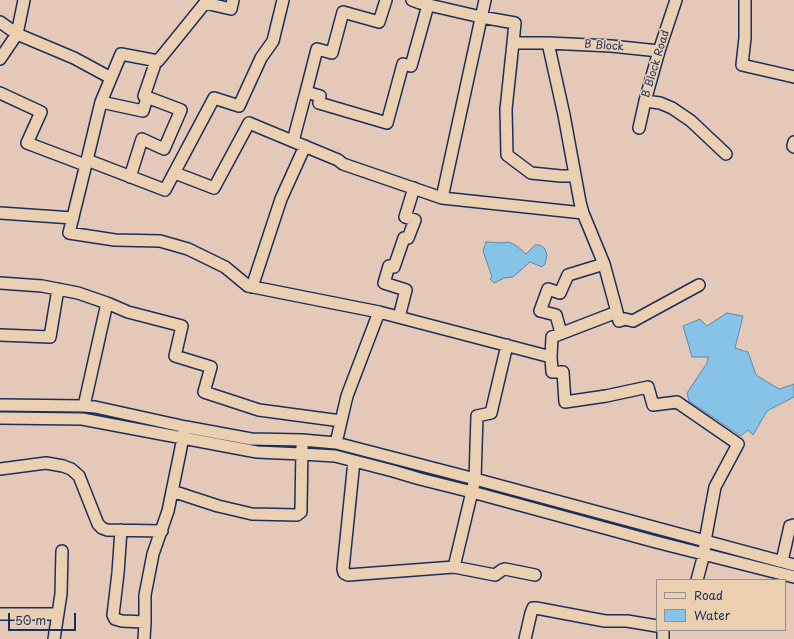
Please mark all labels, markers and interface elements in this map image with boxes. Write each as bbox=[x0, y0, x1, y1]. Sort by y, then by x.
street label: B Block Road bbox=[639, 29, 673, 99]
street label: B Block bbox=[584, 38, 624, 54]
legend bbox=[656, 579, 786, 631]
text: Road bbox=[694, 586, 723, 604]
scale bar bbox=[10, 605, 78, 631]
text: Water bbox=[694, 606, 730, 624]
text: 50 m bbox=[15, 611, 46, 629]

